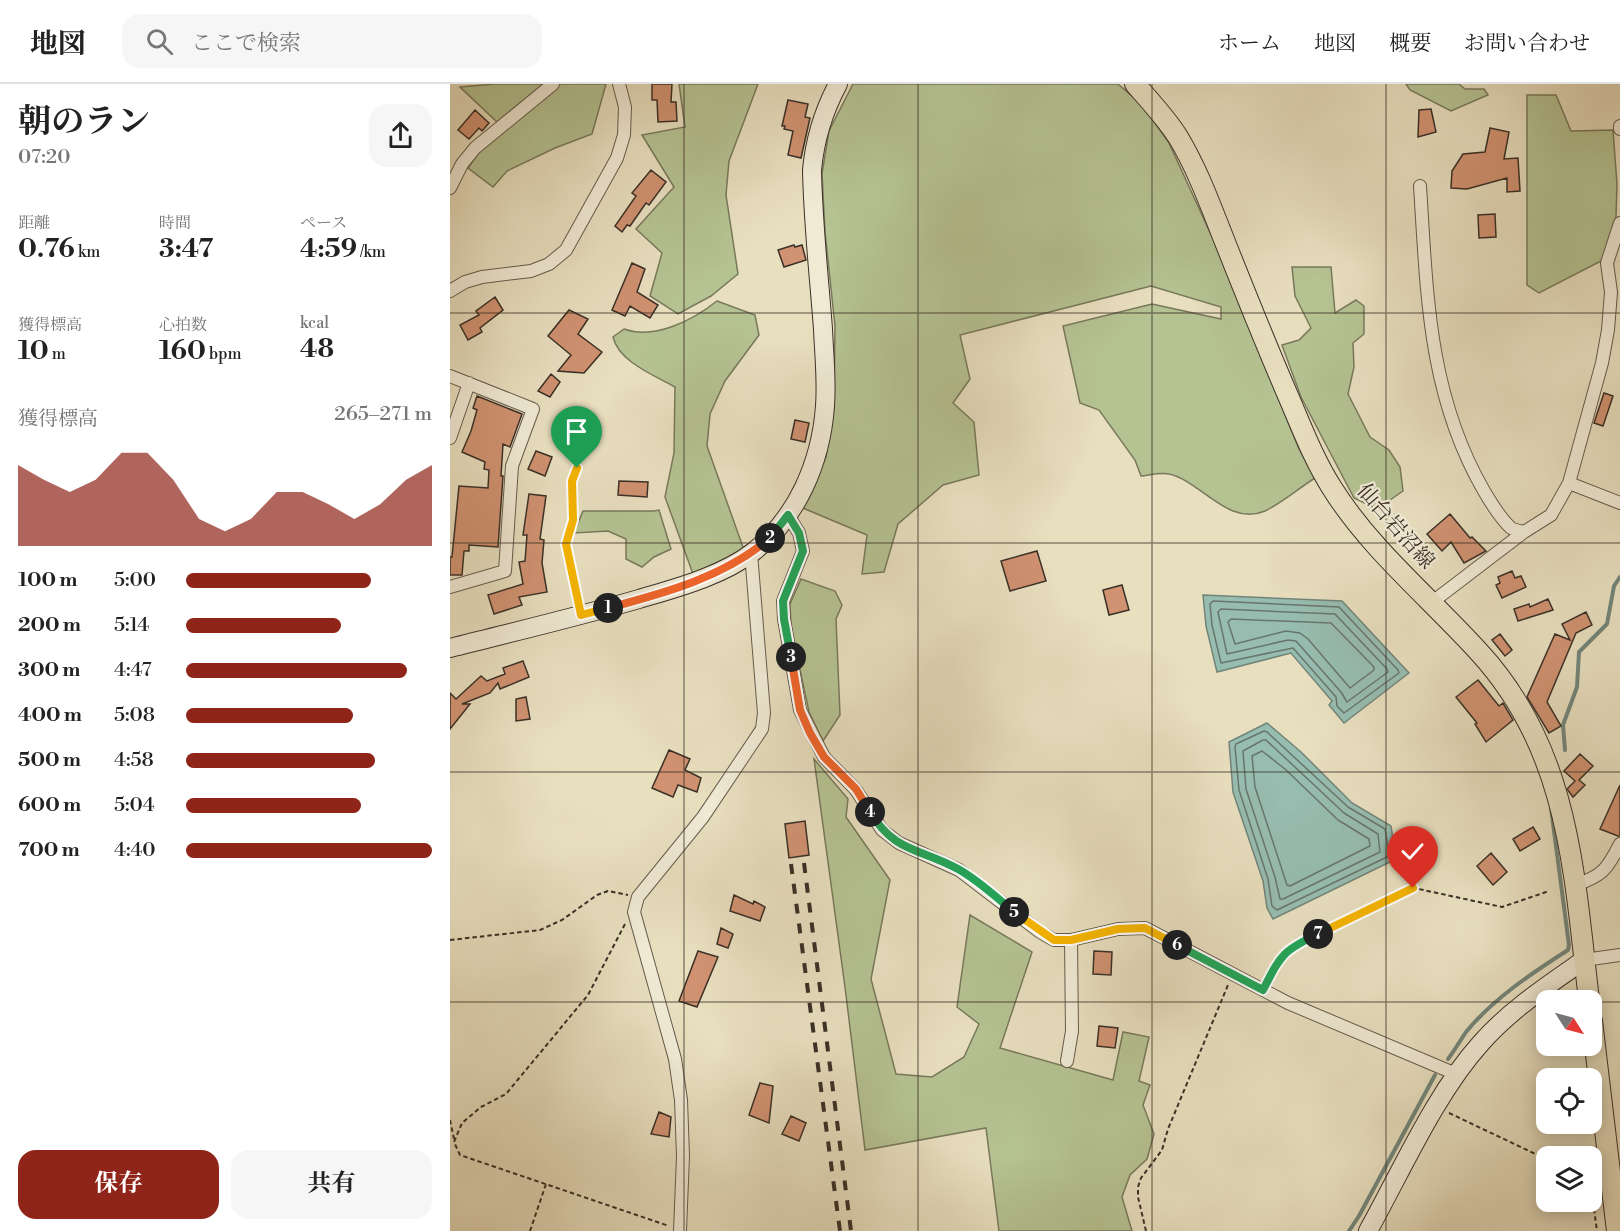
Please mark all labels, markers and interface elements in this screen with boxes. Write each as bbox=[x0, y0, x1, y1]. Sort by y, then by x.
search box bbox=[122, 14, 542, 68]
icon: search bbox=[143, 25, 176, 58]
text: 地図 bbox=[30, 27, 86, 62]
text: ここで検索 bbox=[191, 30, 301, 57]
text: ホーム bbox=[1218, 31, 1281, 57]
text: 地図 bbox=[1314, 31, 1356, 57]
text: 概要 bbox=[1389, 31, 1431, 57]
text: お問い合わせ bbox=[1464, 31, 1590, 57]
text: 朝のラン bbox=[18, 102, 150, 143]
button: share bbox=[369, 104, 432, 167]
text: 07:20 bbox=[18, 145, 71, 170]
text: 距離 bbox=[18, 213, 50, 233]
text: 時間 bbox=[159, 213, 191, 233]
text: ペース bbox=[300, 213, 347, 233]
text: 0.76 bbox=[18, 233, 75, 265]
text: 3:47 bbox=[159, 233, 213, 265]
text: 4:59 bbox=[300, 233, 357, 265]
text: km bbox=[75, 242, 100, 262]
text: /km bbox=[357, 242, 386, 262]
text: kcal bbox=[300, 313, 329, 333]
text: 獲得標高 bbox=[18, 315, 82, 335]
text: 心拍数 bbox=[159, 315, 207, 335]
text: 48 bbox=[300, 333, 334, 365]
text: 10 bbox=[18, 335, 49, 367]
text: 160 bbox=[159, 335, 206, 367]
text: m bbox=[49, 344, 66, 364]
text: bpm bbox=[206, 344, 242, 364]
text: 265–271 m bbox=[334, 402, 432, 427]
pin bbox=[551, 406, 602, 468]
text: 獲得標高 bbox=[18, 407, 98, 432]
icon: arrive bbox=[560, 415, 593, 448]
street label: 仙台岩沼線 bbox=[1351, 479, 1439, 575]
pin: 2 bbox=[755, 523, 785, 553]
text: 2 bbox=[765, 528, 775, 548]
text: 100 m bbox=[18, 568, 77, 593]
text: 5:00 bbox=[114, 568, 156, 593]
pin: 1 bbox=[593, 593, 623, 623]
text: 1 bbox=[604, 598, 612, 618]
text: 200 m bbox=[18, 613, 81, 638]
text: 5:14 bbox=[114, 613, 149, 638]
pin: 3 bbox=[776, 642, 806, 672]
text: 3 bbox=[786, 647, 796, 667]
text: 300 m bbox=[18, 658, 81, 683]
text: 4:47 bbox=[114, 658, 152, 683]
text: 400 m bbox=[18, 703, 82, 728]
text: 5:08 bbox=[114, 703, 155, 728]
text: 500 m bbox=[18, 748, 81, 773]
text: 4:58 bbox=[114, 748, 154, 773]
text: 600 m bbox=[18, 793, 81, 818]
text: 5:04 bbox=[114, 793, 155, 818]
pin: 4 bbox=[855, 797, 885, 827]
text: 4 bbox=[865, 802, 875, 822]
pin bbox=[1387, 826, 1438, 888]
icon: check bbox=[1396, 835, 1429, 868]
text: 700 m bbox=[18, 838, 80, 863]
text: 4:40 bbox=[114, 838, 156, 863]
pin: 5 bbox=[999, 897, 1029, 927]
text: 5 bbox=[1009, 902, 1019, 922]
pin: 7 bbox=[1303, 919, 1333, 949]
text: 7 bbox=[1313, 924, 1323, 944]
pin: 6 bbox=[1162, 930, 1192, 960]
text: 6 bbox=[1172, 935, 1182, 955]
north arrow bbox=[1536, 990, 1602, 1056]
map controls bbox=[1536, 990, 1602, 1212]
button: locate bbox=[1536, 1068, 1602, 1134]
button: layers bbox=[1536, 1146, 1602, 1212]
button: 保存 bbox=[18, 1150, 219, 1219]
button: 共有 bbox=[231, 1150, 432, 1219]

